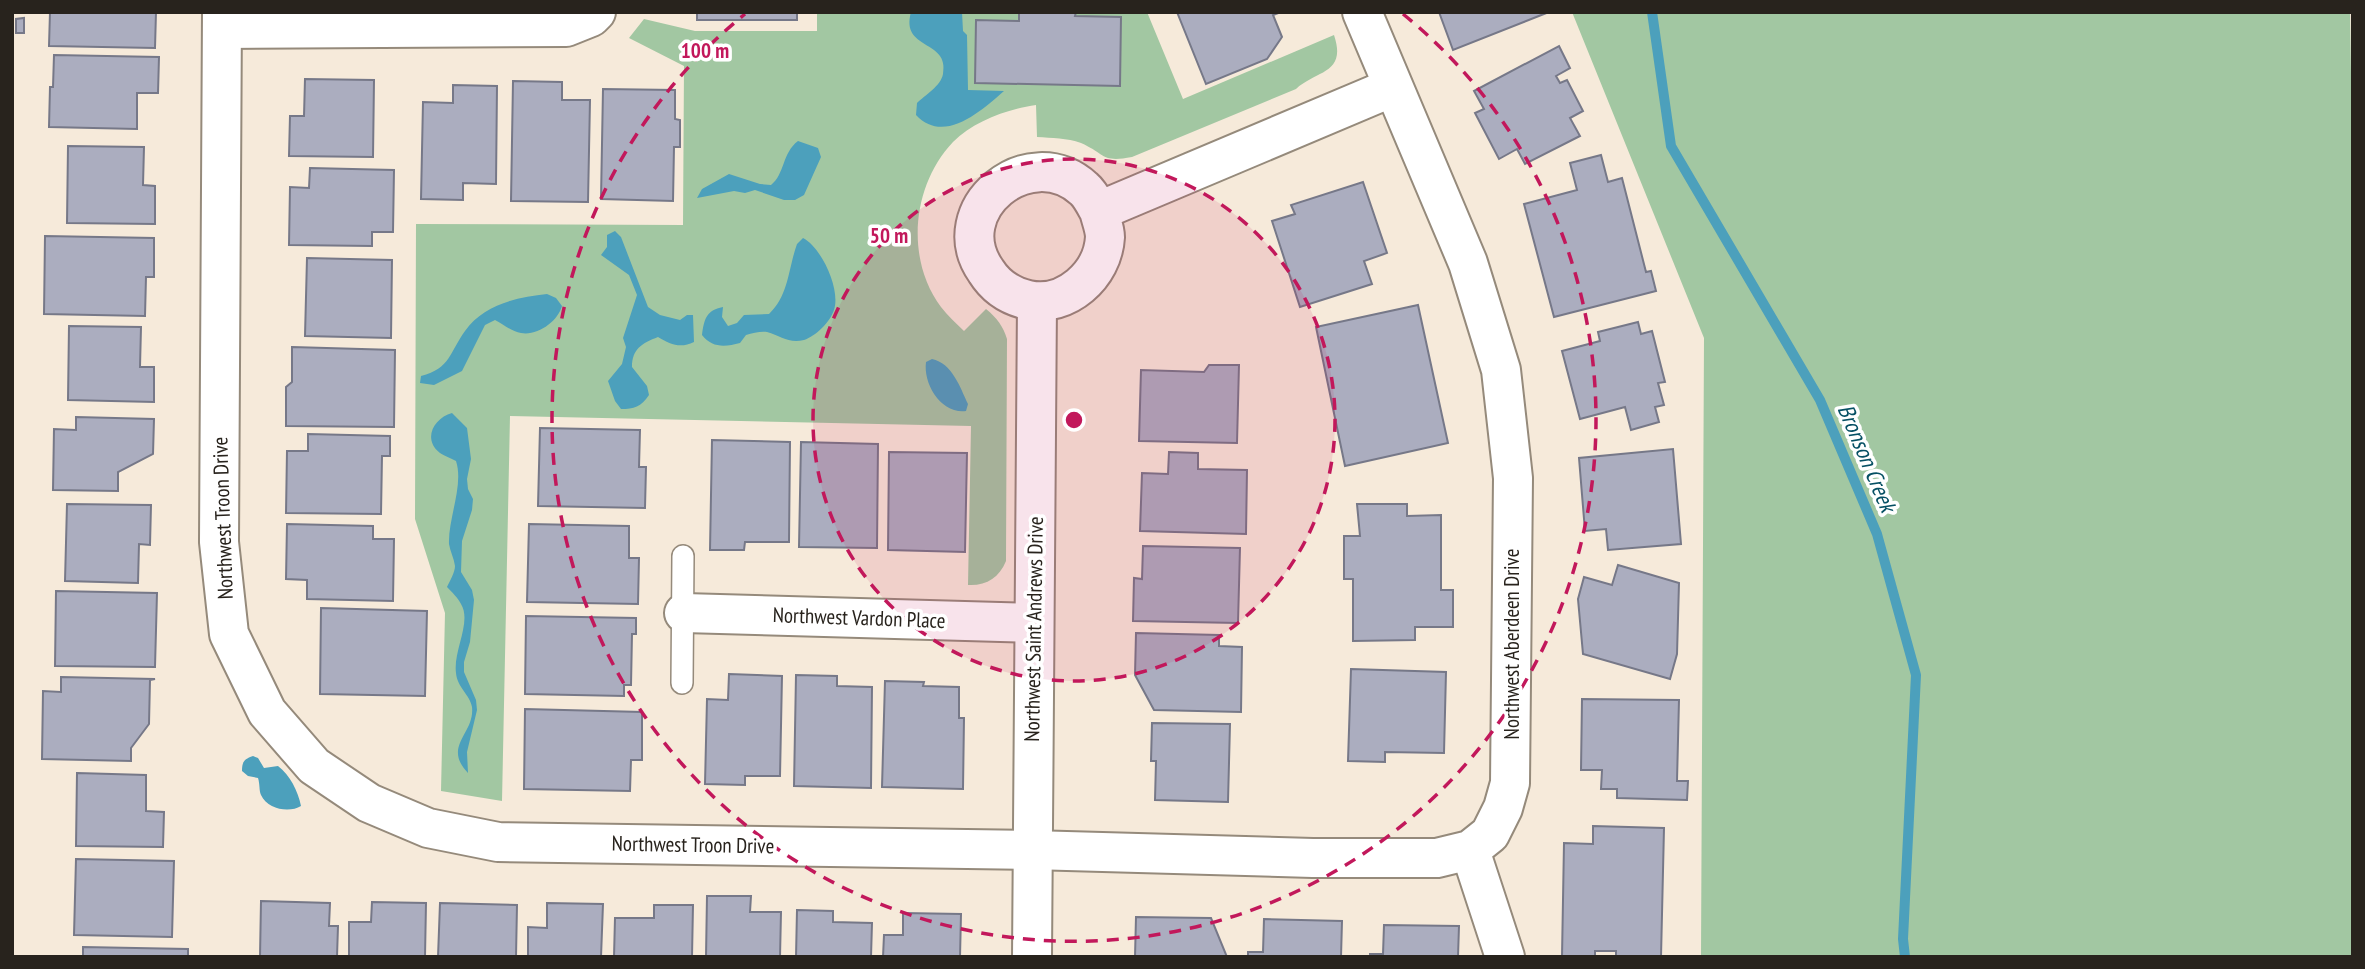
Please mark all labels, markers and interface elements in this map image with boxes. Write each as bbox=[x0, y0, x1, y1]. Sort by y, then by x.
text: 100 m bbox=[681, 37, 729, 64]
text: 50 m bbox=[870, 222, 908, 249]
water label: Bronson Creek bbox=[1832, 400, 1904, 519]
centre of rings bbox=[1062, 408, 1086, 432]
street label: Northwest Troon Drive bbox=[206, 436, 239, 600]
street label: Northwest Saint Andrews Drive bbox=[1018, 516, 1049, 742]
street label: Northwest Aberdeen Drive bbox=[1498, 549, 1525, 739]
street label: Northwest Vardon Place bbox=[772, 601, 946, 634]
street label: Northwest Troon Drive bbox=[611, 830, 775, 859]

